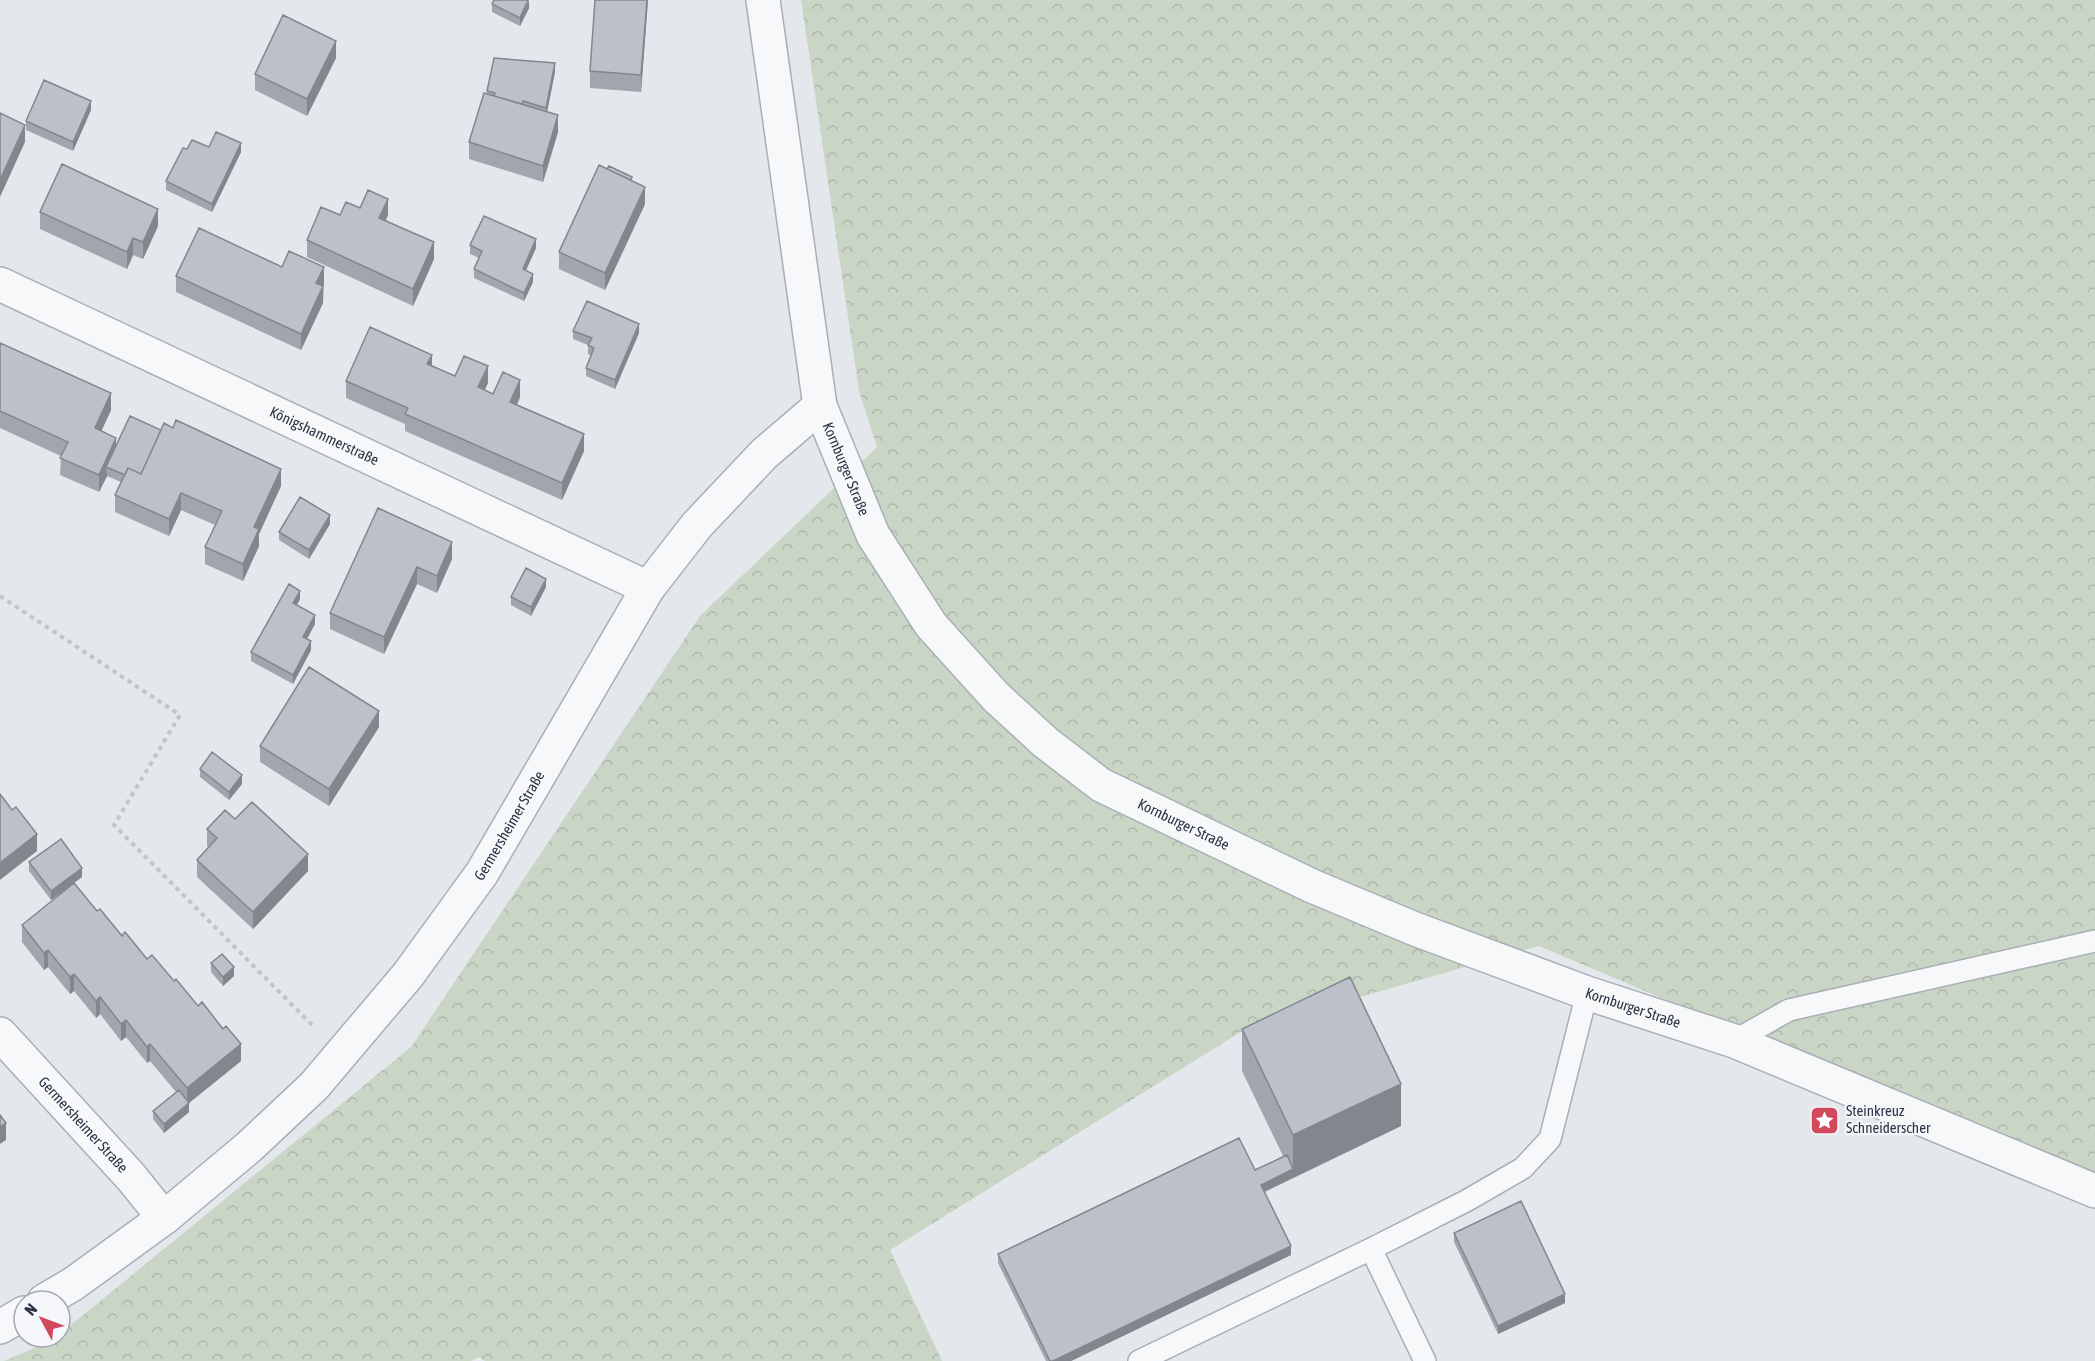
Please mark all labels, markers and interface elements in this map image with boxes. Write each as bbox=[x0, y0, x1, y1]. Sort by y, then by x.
street label: Königshammerstraße bbox=[267, 403, 382, 469]
street label: Kornburger Straße bbox=[820, 420, 873, 518]
street label: Germersheimer Straße bbox=[470, 768, 548, 884]
street label: Kornburger Straße bbox=[1135, 795, 1232, 853]
street label: Kornburger Straße bbox=[1583, 984, 1683, 1031]
street label: Germersheimer Straße bbox=[35, 1073, 132, 1176]
place label: Steinkreuz Schneiderscher bbox=[1846, 1102, 1931, 1136]
place icon: Steinkreuz Schneiderscher bbox=[1809, 1104, 1841, 1136]
north arrow bbox=[12, 1289, 72, 1349]
text: N bbox=[21, 1300, 41, 1319]

